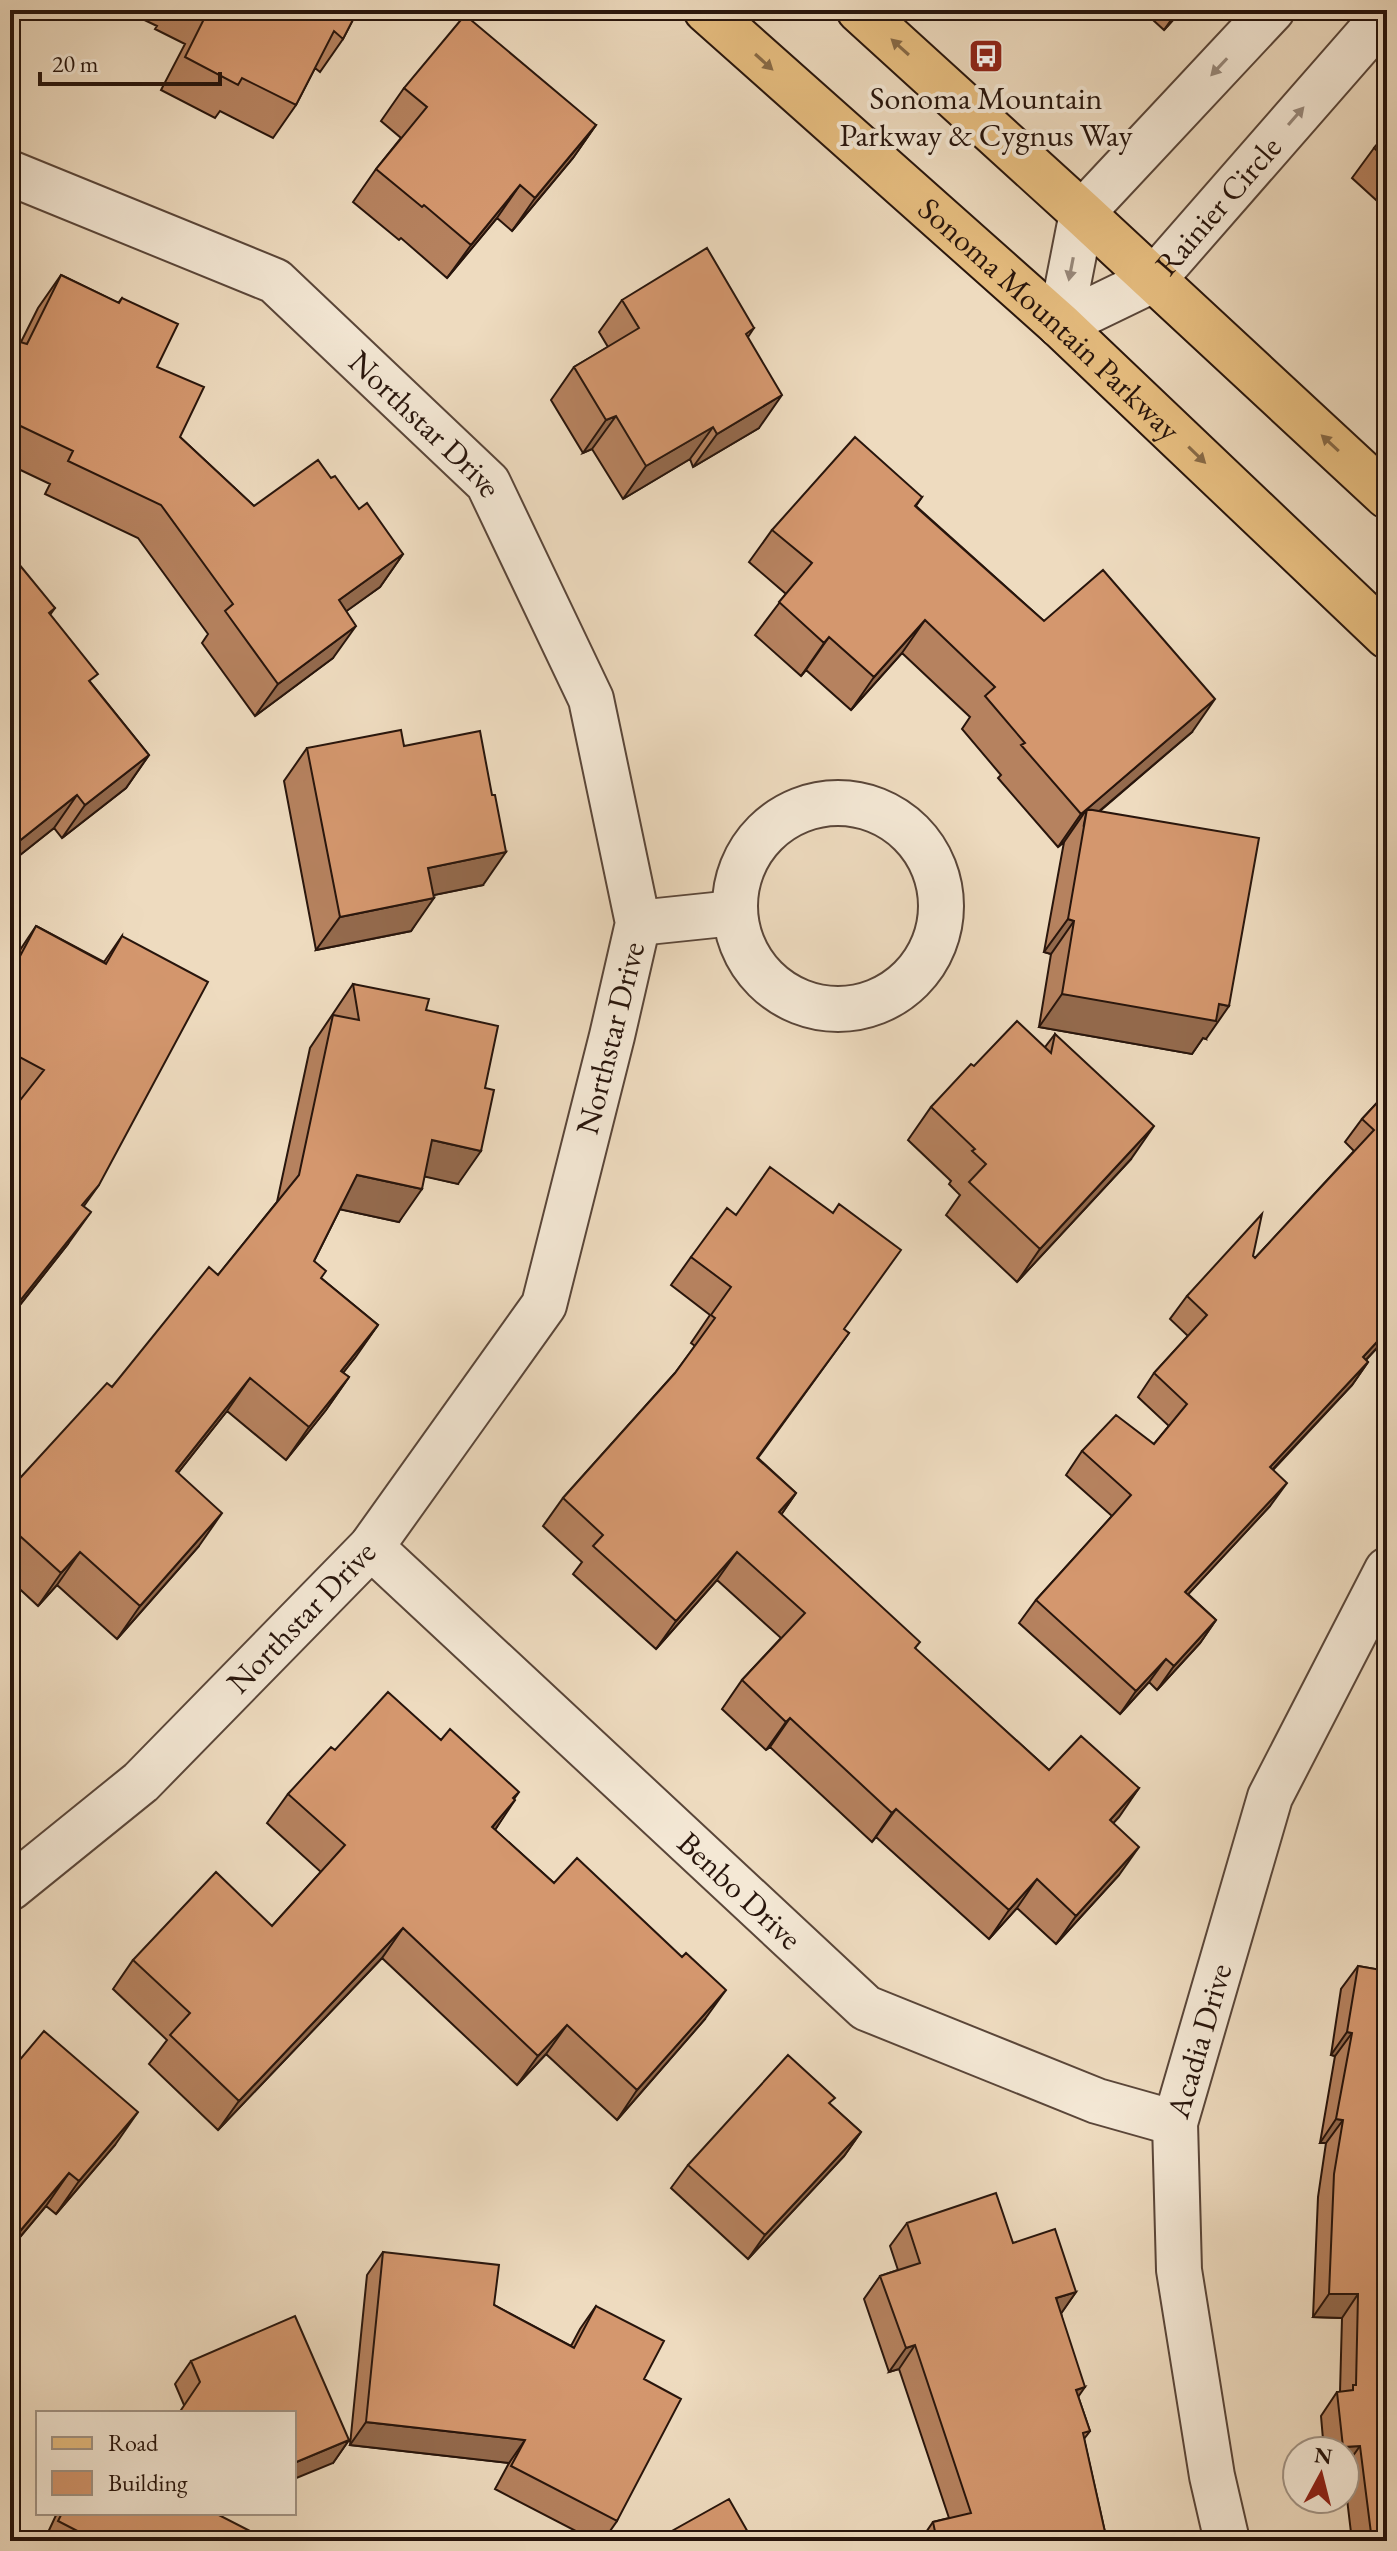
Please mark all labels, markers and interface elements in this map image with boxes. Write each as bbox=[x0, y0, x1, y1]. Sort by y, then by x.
scale bar bbox=[40, 36, 220, 86]
bus stop icon: Sonoma Mountain Parkway & Cygnus Way bbox=[967, 37, 1005, 75]
one-way arrow bbox=[890, 38, 910, 56]
text: 20 m bbox=[52, 48, 99, 79]
one-way arrow bbox=[754, 53, 774, 71]
one-way arrow bbox=[1210, 58, 1228, 77]
place label: Sonoma Mountain Parkway & Cygnus Way bbox=[839, 77, 1134, 156]
one-way arrow bbox=[1287, 106, 1304, 126]
street label: Rainier Circle bbox=[1145, 127, 1290, 284]
street label: Sonoma Mountain Parkway bbox=[909, 188, 1190, 451]
one-way arrow bbox=[1064, 256, 1077, 281]
street label: Northstar Drive bbox=[340, 341, 512, 504]
one-way arrow bbox=[1320, 435, 1339, 453]
one-way arrow bbox=[1188, 446, 1207, 464]
street label: Northstar Drive bbox=[566, 937, 654, 1139]
street label: Northstar Drive bbox=[217, 1532, 385, 1702]
street label: Benbo Drive bbox=[669, 1822, 811, 1959]
street label: Acadia Drive bbox=[1156, 1959, 1241, 2124]
legend bbox=[36, 2411, 296, 2515]
text: Road bbox=[108, 2427, 159, 2458]
north arrow bbox=[1281, 2435, 1361, 2515]
text: N bbox=[1313, 2440, 1334, 2471]
text: Building bbox=[108, 2467, 188, 2498]

